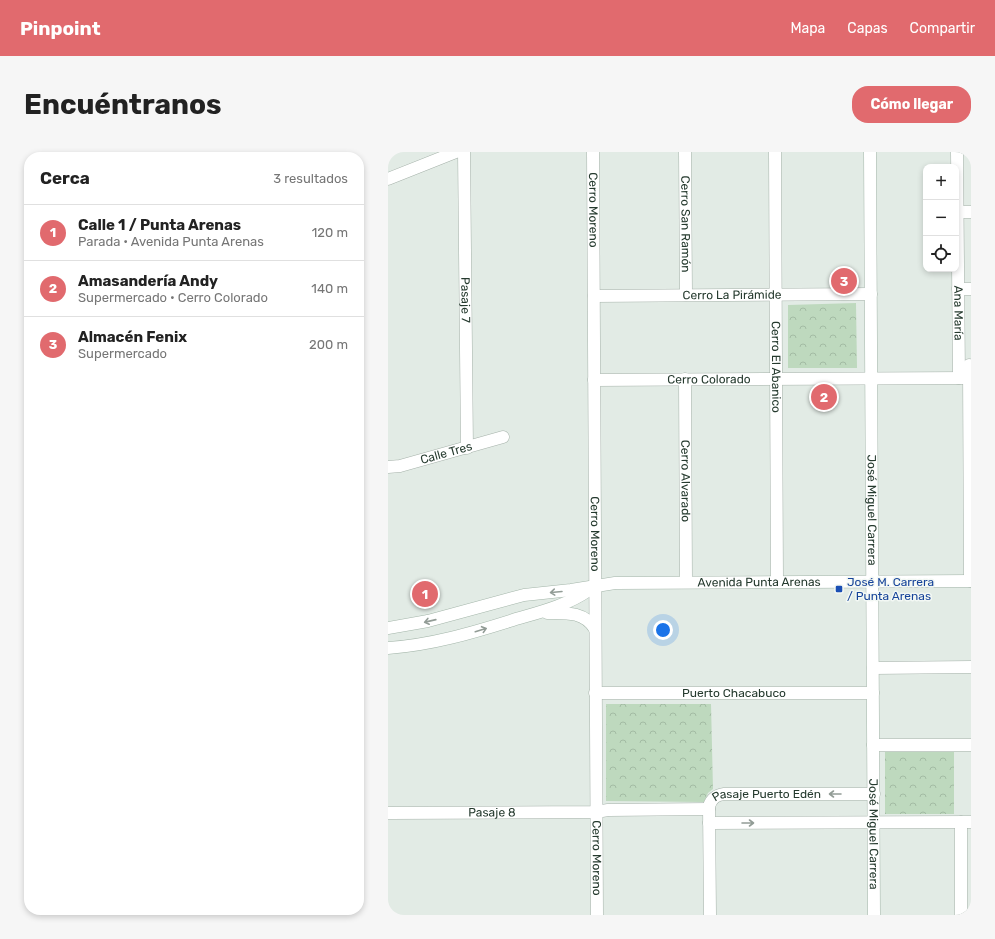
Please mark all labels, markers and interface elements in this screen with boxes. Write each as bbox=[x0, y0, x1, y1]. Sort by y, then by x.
text: Pinpoint bbox=[20, 17, 101, 40]
text: Mapa bbox=[790, 20, 825, 37]
text: Capas bbox=[847, 20, 888, 37]
text: Compartir bbox=[910, 20, 975, 37]
button: Cómo llegar bbox=[852, 86, 971, 123]
text: Encuéntranos bbox=[24, 88, 222, 121]
map controls bbox=[923, 164, 959, 272]
button: + bbox=[923, 164, 959, 200]
text: Cerca bbox=[40, 168, 90, 188]
text: 3 resultados bbox=[273, 171, 348, 186]
street label: Cerro Moreno bbox=[586, 172, 601, 248]
street label: Cerro San Ramón bbox=[678, 175, 693, 273]
button: − bbox=[923, 200, 959, 236]
text: Calle 1 / Punta Arenas bbox=[78, 216, 241, 234]
text: 1 bbox=[50, 225, 56, 240]
text: 120 m bbox=[312, 225, 348, 240]
text: Parada · Avenida Punta Arenas bbox=[78, 234, 264, 249]
button: locate bbox=[923, 236, 959, 272]
pin: 3 bbox=[831, 266, 857, 296]
text: Amasandería Andy bbox=[78, 272, 218, 290]
street label: Pasaje 7 bbox=[458, 277, 473, 323]
text: 2 bbox=[49, 281, 57, 296]
text: 140 m bbox=[311, 281, 348, 296]
street label: Ana María bbox=[951, 285, 966, 341]
street label: Cerro La Pirámide bbox=[682, 288, 782, 302]
text: Supermercado · Cerro Colorado bbox=[78, 290, 268, 305]
street label: Cerro El Abanico bbox=[769, 321, 783, 413]
text: Almacén Fenix bbox=[78, 328, 187, 346]
text: 3 bbox=[49, 337, 57, 352]
text: 200 m bbox=[309, 337, 348, 352]
text: Supermercado bbox=[78, 346, 167, 361]
street label: Cerro Colorado bbox=[667, 372, 751, 387]
pin: 2 bbox=[811, 382, 837, 412]
street label: Calle Tres bbox=[419, 439, 474, 467]
street label: Cerro Alvarado bbox=[678, 440, 693, 522]
street label: José Miguel Carrera bbox=[865, 454, 879, 566]
street label: Cerro Moreno bbox=[588, 496, 602, 572]
street label: Avenida Punta Arenas bbox=[698, 575, 821, 590]
place label: José M. Carrera / Punta Arenas bbox=[847, 575, 934, 603]
pin: 1 bbox=[412, 579, 438, 609]
marker: José M. Carrera / Punta Arenas bbox=[834, 584, 844, 594]
one-way arrow bbox=[550, 588, 563, 595]
one-way arrow bbox=[423, 617, 436, 625]
your location bbox=[653, 620, 673, 640]
one-way arrow bbox=[474, 626, 487, 633]
street label: Puerto Chacabuco bbox=[682, 686, 786, 700]
street label: José Miguel Carrera bbox=[866, 778, 881, 890]
street label: Pasaje Puerto Edén bbox=[709, 787, 821, 804]
one-way arrow bbox=[829, 790, 842, 798]
street label: Pasaje 8 bbox=[468, 805, 516, 820]
one-way arrow bbox=[741, 819, 754, 827]
street label: Cerro Moreno bbox=[590, 820, 604, 896]

